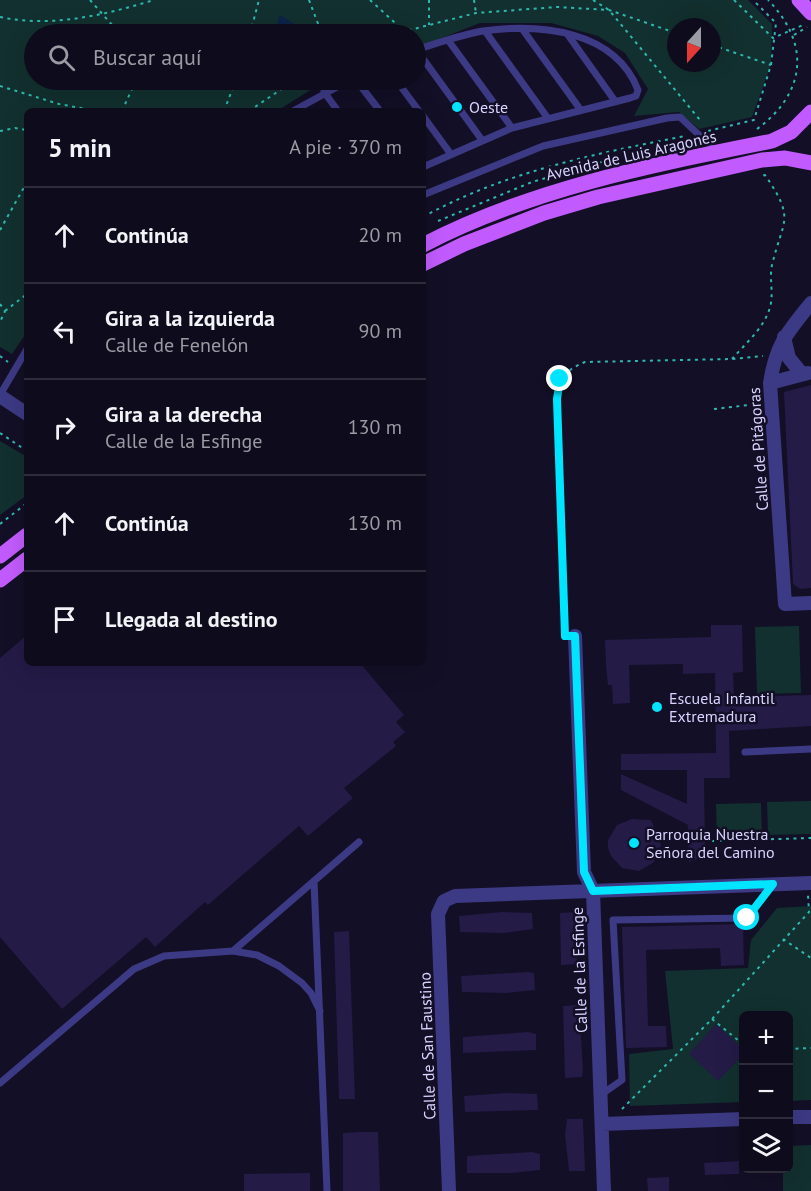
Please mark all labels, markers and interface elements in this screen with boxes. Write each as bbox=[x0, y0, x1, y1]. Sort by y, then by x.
north arrow bbox=[667, 18, 721, 72]
search box bbox=[24, 24, 426, 90]
icon: search bbox=[45, 41, 78, 74]
text: Buscar aquí bbox=[93, 43, 202, 71]
place label: Oeste bbox=[469, 97, 508, 117]
marker: Oeste bbox=[450, 100, 464, 114]
street label: Avenida de Luis Aragonés bbox=[544, 126, 718, 184]
text: 5 min bbox=[48, 131, 111, 164]
text: A pie · 370 m bbox=[289, 134, 402, 160]
icon: ahead bbox=[48, 219, 81, 252]
text: Continúa bbox=[105, 221, 189, 249]
text: 20 m bbox=[359, 222, 402, 248]
text: Gira a la izquierda bbox=[105, 304, 275, 332]
icon: left bbox=[48, 315, 81, 348]
text: 90 m bbox=[359, 318, 402, 344]
text: Calle de Fenelón bbox=[105, 332, 249, 358]
route end bbox=[546, 365, 572, 391]
street label: Calle de Pitágoras bbox=[744, 386, 772, 511]
text: Gira a la derecha bbox=[105, 400, 262, 428]
icon: right bbox=[48, 411, 81, 444]
text: 130 m bbox=[348, 414, 402, 440]
text: Calle de la Esfinge bbox=[105, 428, 262, 454]
icon: ahead bbox=[48, 507, 81, 540]
text: Continúa bbox=[105, 509, 189, 537]
text: 130 m bbox=[348, 510, 402, 536]
icon: arrive bbox=[48, 603, 81, 636]
text: Llegada al destino bbox=[105, 605, 278, 633]
place label: Escuela Infantil Extremadura bbox=[669, 688, 775, 726]
marker: Escuela Infantil Extremadura bbox=[650, 700, 664, 714]
place label: Parroquia Nuestra Señora del Camino bbox=[646, 824, 775, 862]
marker: Parroquia Nuestra Señora del Camino bbox=[627, 836, 641, 850]
route start bbox=[733, 904, 759, 930]
street label: Calle de la Esfinge bbox=[567, 907, 591, 1033]
street label: Calle de San Faustino bbox=[414, 972, 440, 1120]
map controls bbox=[739, 1011, 793, 1173]
button: + bbox=[739, 1011, 793, 1065]
button: − bbox=[739, 1065, 793, 1119]
button: layers bbox=[739, 1119, 793, 1173]

